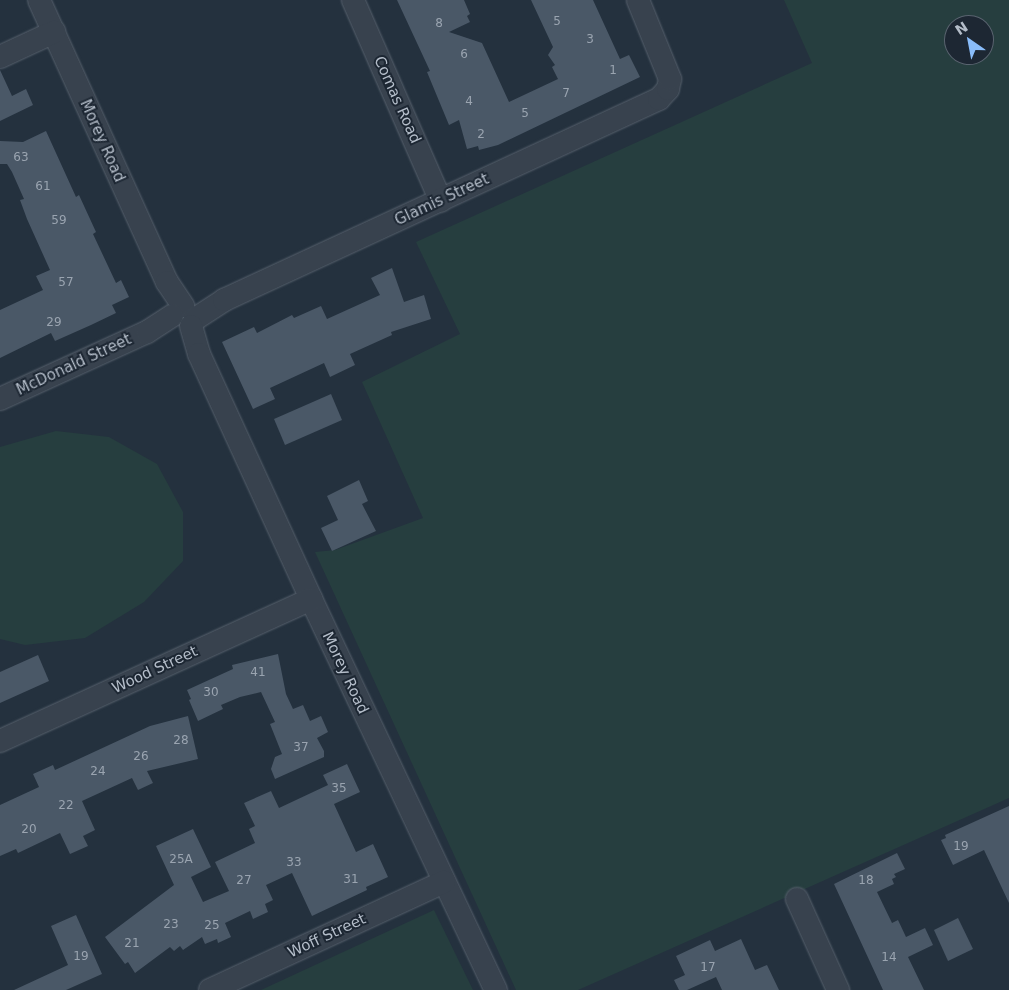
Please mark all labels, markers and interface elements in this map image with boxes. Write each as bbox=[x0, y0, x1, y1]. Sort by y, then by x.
house number: 5 bbox=[553, 15, 561, 29]
north arrow bbox=[944, 15, 994, 65]
house number: 8 bbox=[435, 17, 443, 31]
text: N bbox=[952, 18, 971, 38]
house number: 3 bbox=[586, 33, 594, 47]
house number: 6 bbox=[460, 48, 468, 62]
street label: Comas Road bbox=[370, 54, 424, 146]
house number: 1 bbox=[609, 64, 617, 78]
house number: 7 bbox=[562, 87, 570, 101]
house number: 4 bbox=[465, 95, 473, 109]
street label: Morey Road bbox=[76, 97, 128, 185]
house number: 5 bbox=[521, 107, 529, 121]
house number: 2 bbox=[477, 128, 485, 142]
house number: 63 bbox=[13, 151, 29, 165]
street label: Glamis Street bbox=[392, 170, 492, 230]
house number: 61 bbox=[35, 180, 51, 194]
house number: 59 bbox=[51, 214, 67, 228]
house number: 57 bbox=[58, 276, 74, 290]
house number: 29 bbox=[46, 316, 62, 330]
street label: McDonald Street bbox=[14, 331, 134, 399]
street label: Morey Road bbox=[318, 629, 372, 717]
street label: Wood Street bbox=[109, 642, 201, 698]
house number: 41 bbox=[250, 666, 266, 680]
house number: 30 bbox=[203, 686, 219, 700]
house number: 28 bbox=[173, 734, 189, 748]
house number: 37 bbox=[293, 741, 309, 755]
house number: 26 bbox=[133, 750, 149, 764]
house number: 24 bbox=[90, 765, 106, 779]
house number: 35 bbox=[331, 782, 347, 796]
house number: 22 bbox=[58, 799, 74, 813]
house number: 20 bbox=[21, 823, 37, 837]
house number: 19 bbox=[953, 840, 969, 854]
house number: 25A bbox=[169, 853, 193, 867]
house number: 33 bbox=[286, 856, 302, 870]
house number: 31 bbox=[343, 873, 359, 887]
house number: 27 bbox=[236, 874, 252, 888]
house number: 18 bbox=[858, 874, 874, 888]
street label: Woff Street bbox=[285, 910, 369, 962]
house number: 23 bbox=[163, 918, 179, 932]
house number: 25 bbox=[204, 919, 220, 933]
house number: 21 bbox=[124, 937, 140, 951]
house number: 19 bbox=[73, 950, 89, 964]
house number: 14 bbox=[881, 951, 897, 965]
house number: 17 bbox=[700, 961, 716, 975]

